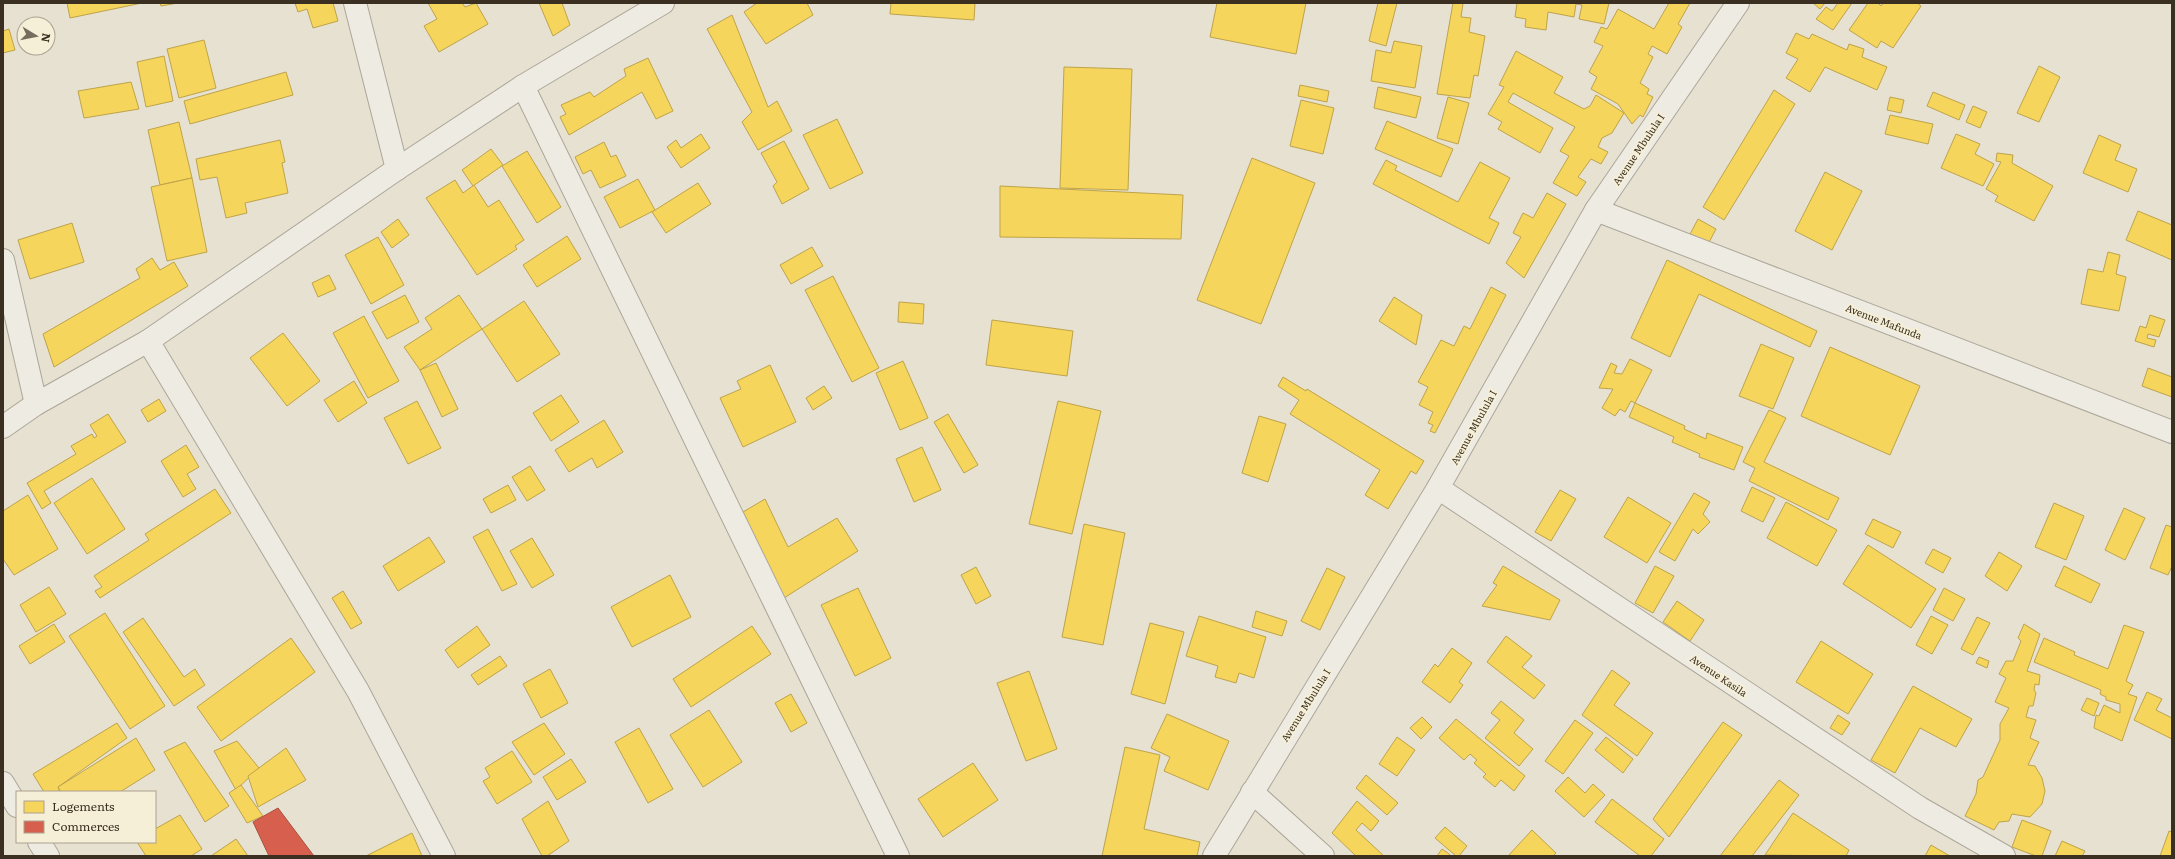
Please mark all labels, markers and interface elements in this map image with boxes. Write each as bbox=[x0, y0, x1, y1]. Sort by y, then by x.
north arrow bbox=[16, 16, 56, 56]
text: N bbox=[38, 32, 56, 44]
street label: Avenue Mbulula I bbox=[1608, 110, 1668, 188]
street label: Avenue Mafunda bbox=[1844, 300, 1925, 343]
street label: Avenue Mbulula I bbox=[1446, 387, 1500, 467]
street label: Avenue Kasila bbox=[1687, 650, 1751, 700]
street label: Avenue Mbulula I bbox=[1276, 666, 1334, 744]
legend bbox=[16, 791, 156, 843]
text: Logements bbox=[52, 797, 115, 815]
text: Commerces bbox=[52, 817, 120, 835]

